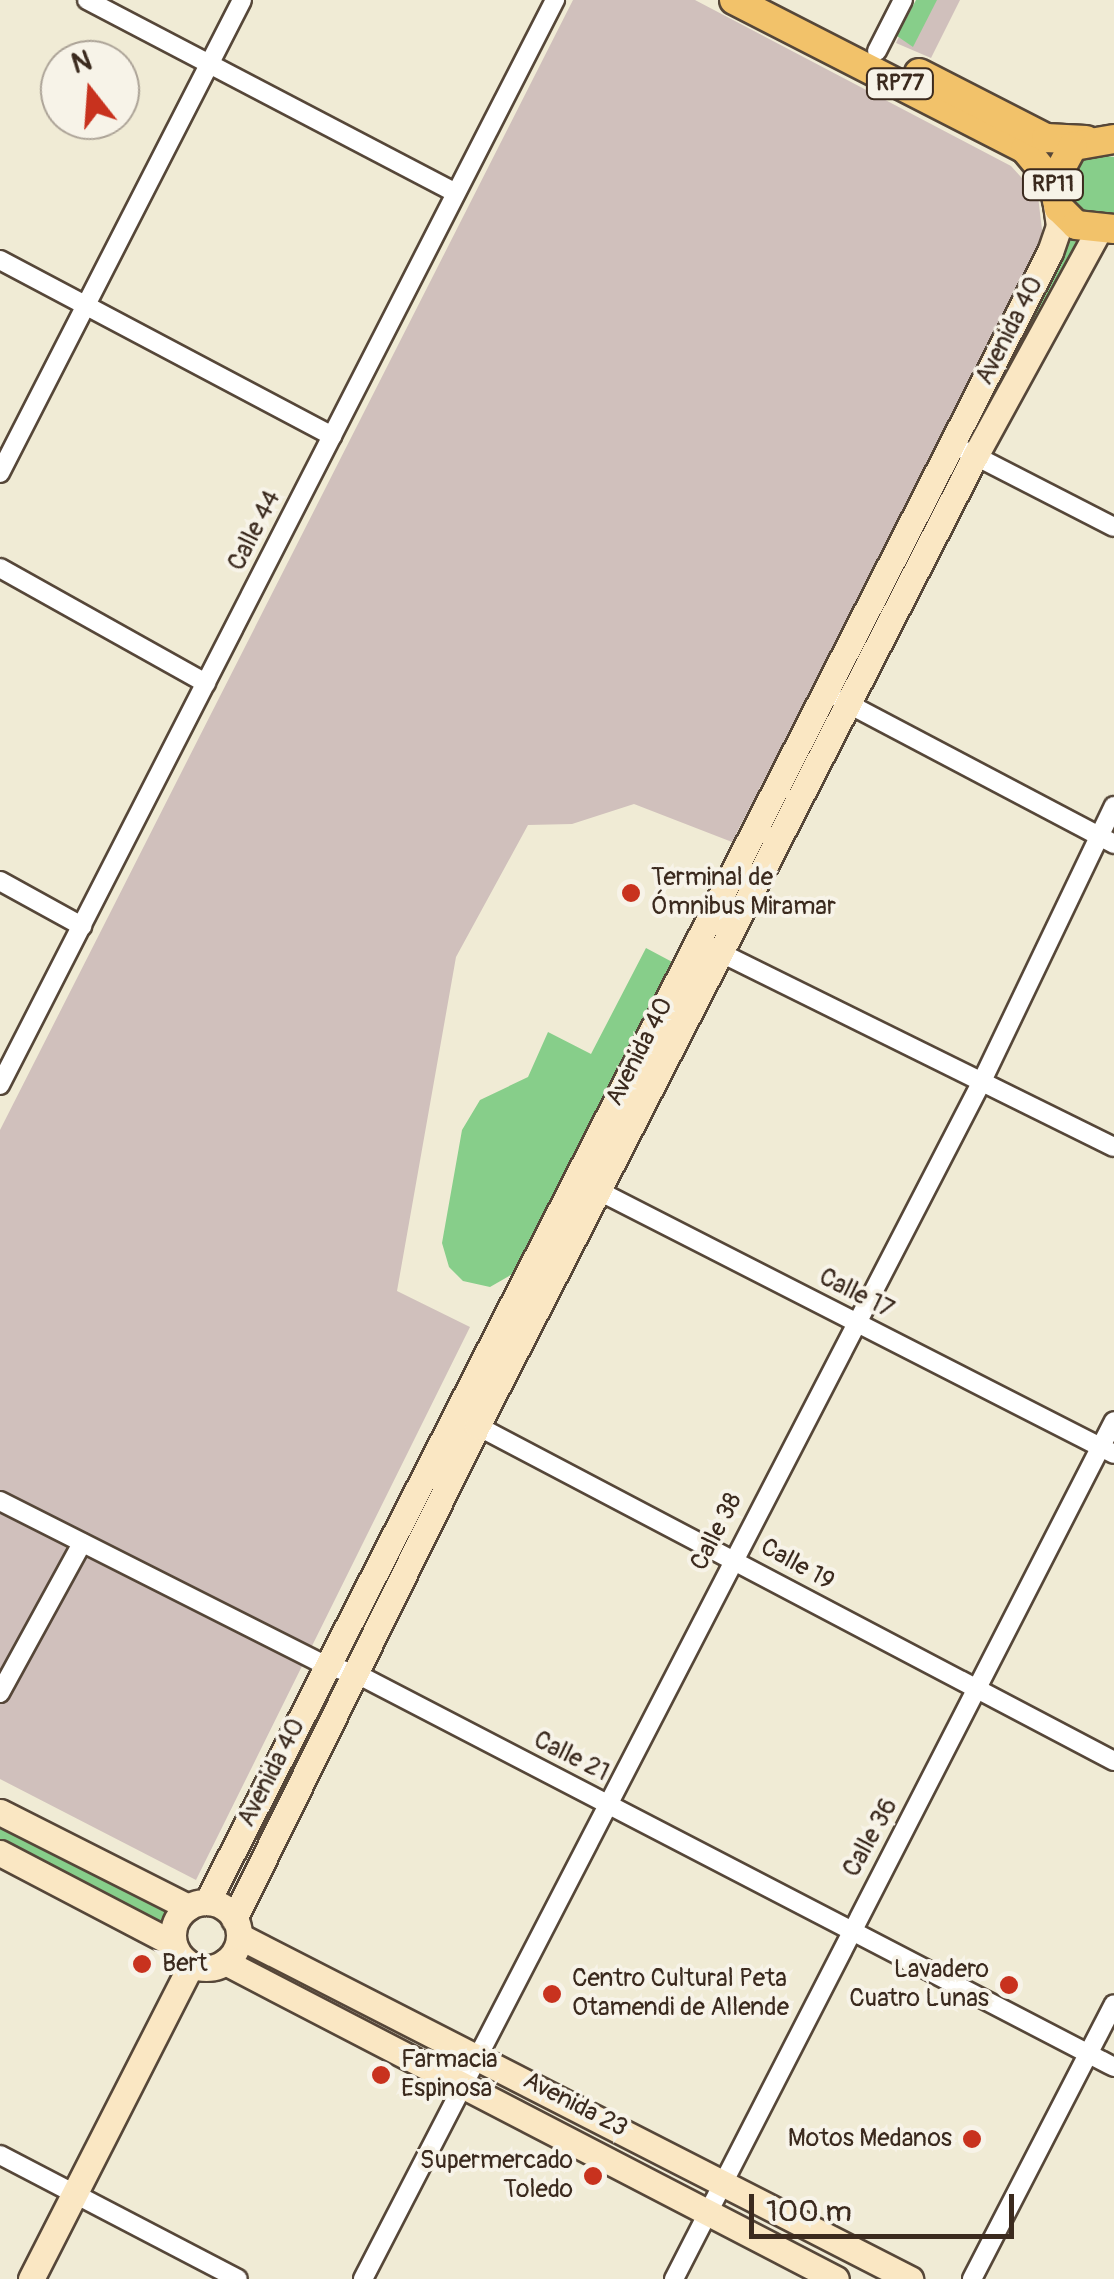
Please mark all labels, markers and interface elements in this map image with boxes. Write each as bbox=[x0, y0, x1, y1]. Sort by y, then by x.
north arrow bbox=[40, 40, 140, 140]
text: N bbox=[67, 43, 96, 82]
road number: RP77 bbox=[865, 67, 935, 101]
road number: RP11 bbox=[1020, 168, 1086, 202]
street label: Avenida 40 bbox=[970, 272, 1050, 390]
street label: Calle 44 bbox=[222, 486, 288, 576]
place label: Terminal de Ómnibus Miramar bbox=[651, 864, 836, 923]
marker: Terminal de Ómnibus Miramar bbox=[620, 882, 642, 904]
street label: Avenida 40 bbox=[600, 993, 680, 1111]
street label: Calle 17 bbox=[814, 1263, 898, 1325]
street label: Calle 38 bbox=[685, 1488, 749, 1576]
street label: Calle 19 bbox=[755, 1533, 839, 1597]
street label: Avenida 40 bbox=[232, 1714, 312, 1832]
street label: Calle 21 bbox=[528, 1725, 614, 1789]
street label: Calle 36 bbox=[837, 1793, 905, 1883]
place label: Bert bbox=[162, 1949, 207, 1979]
marker: Bert bbox=[131, 1953, 153, 1975]
place label: Lavadero Cuatro Lunas bbox=[849, 1956, 989, 2015]
place label: Centro Cultural Peta Otamendi de Allende bbox=[572, 1965, 789, 2024]
marker: Lavadero Cuatro Lunas bbox=[998, 1974, 1020, 1996]
marker: Centro Cultural Peta Otamendi de Allende bbox=[541, 1983, 563, 2005]
place label: Farmacia Espinosa bbox=[401, 2046, 498, 2105]
marker: Farmacia Espinosa bbox=[370, 2064, 392, 2086]
street label: Avenida 23 bbox=[518, 2066, 632, 2144]
place label: Motos Medanos bbox=[788, 2124, 952, 2154]
marker: Motos Medanos bbox=[961, 2128, 983, 2150]
place label: Supermercado Toledo bbox=[420, 2147, 573, 2206]
marker: Supermercado Toledo bbox=[582, 2165, 604, 2187]
scale bar bbox=[754, 2174, 1019, 2236]
text: 100 m bbox=[766, 2193, 852, 2230]

